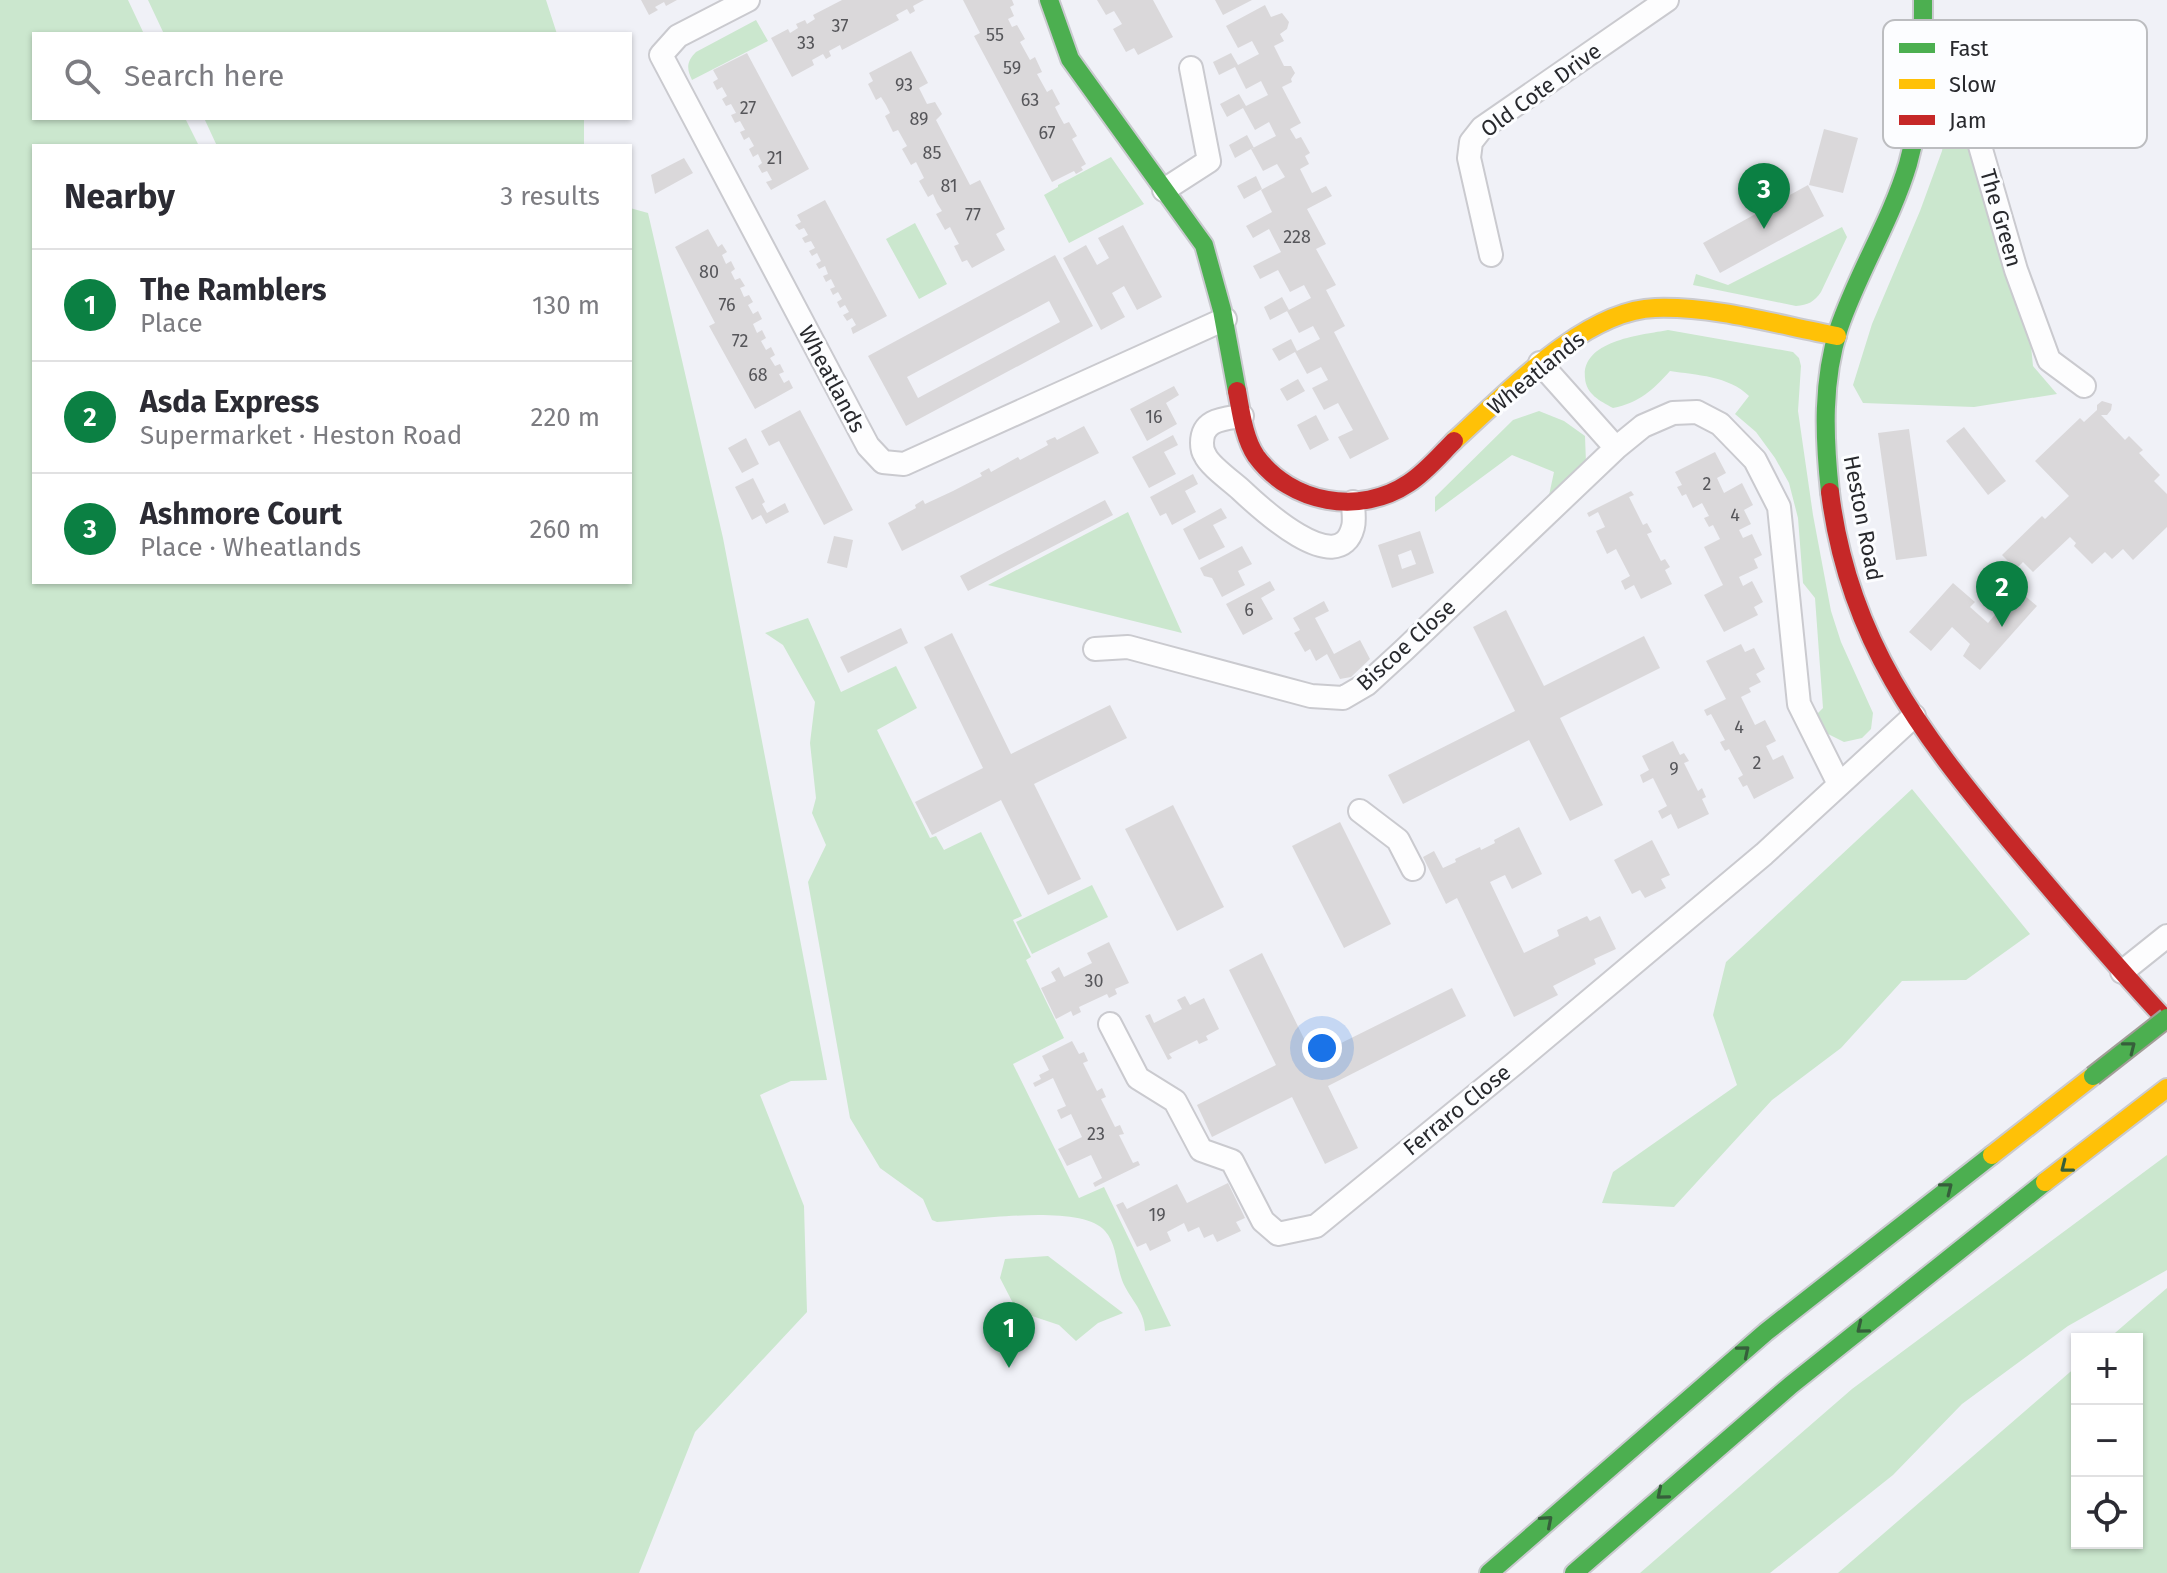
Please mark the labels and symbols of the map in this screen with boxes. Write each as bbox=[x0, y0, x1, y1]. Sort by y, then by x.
house number: 37 bbox=[832, 15, 848, 37]
legend bbox=[1883, 20, 2147, 148]
house number: 55 bbox=[986, 24, 1004, 46]
house number: 33 bbox=[797, 32, 815, 54]
text: Fast bbox=[1949, 35, 1989, 62]
street label: Old Cote Drive bbox=[1476, 37, 1606, 143]
house number: 59 bbox=[1003, 57, 1021, 79]
text: Slow bbox=[1949, 71, 1996, 98]
house number: 93 bbox=[895, 74, 913, 96]
house number: 63 bbox=[1021, 89, 1039, 111]
house number: 27 bbox=[740, 97, 756, 119]
text: Jam bbox=[1949, 107, 1987, 134]
house number: 89 bbox=[909, 108, 929, 130]
house number: 67 bbox=[1038, 122, 1056, 144]
house number: 85 bbox=[923, 142, 941, 164]
house number: 21 bbox=[767, 147, 783, 169]
pin: 3 bbox=[1738, 163, 1790, 229]
street label: The Green bbox=[1974, 166, 2028, 270]
house number: 81 bbox=[940, 175, 958, 197]
house number: 77 bbox=[965, 204, 981, 226]
house number: 228 bbox=[1283, 226, 1311, 248]
house number: 80 bbox=[699, 261, 719, 283]
house number: 76 bbox=[718, 294, 736, 316]
street label: Wheatlands bbox=[793, 321, 871, 437]
street label: Wheatlands bbox=[1482, 326, 1590, 420]
house number: 72 bbox=[732, 330, 748, 352]
house number: 68 bbox=[748, 364, 768, 386]
house number: 16 bbox=[1145, 406, 1163, 428]
street label: Heston Road bbox=[1838, 453, 1888, 583]
house number: 2 bbox=[1703, 473, 1712, 495]
house number: 4 bbox=[1730, 504, 1740, 526]
pin: 2 bbox=[1976, 561, 2028, 627]
street label: Biscoe Close bbox=[1351, 593, 1461, 697]
house number: 6 bbox=[1244, 599, 1254, 621]
house number: 4 bbox=[1734, 716, 1744, 738]
house number: 2 bbox=[1753, 752, 1762, 774]
house number: 9 bbox=[1669, 758, 1679, 780]
house number: 30 bbox=[1084, 970, 1104, 992]
your location bbox=[1302, 1028, 1342, 1068]
one-way arrow bbox=[2121, 1042, 2136, 1056]
street label: Ferraro Close bbox=[1398, 1059, 1516, 1161]
house number: 23 bbox=[1087, 1123, 1105, 1145]
one-way arrow bbox=[2060, 1157, 2075, 1171]
one-way arrow bbox=[1938, 1184, 1952, 1198]
house number: 19 bbox=[1148, 1204, 1166, 1226]
pin: 1 bbox=[983, 1302, 1035, 1368]
one-way arrow bbox=[1857, 1318, 1871, 1333]
one-way arrow bbox=[1734, 1346, 1749, 1361]
one-way arrow bbox=[1657, 1484, 1671, 1499]
one-way arrow bbox=[1537, 1516, 1552, 1531]

